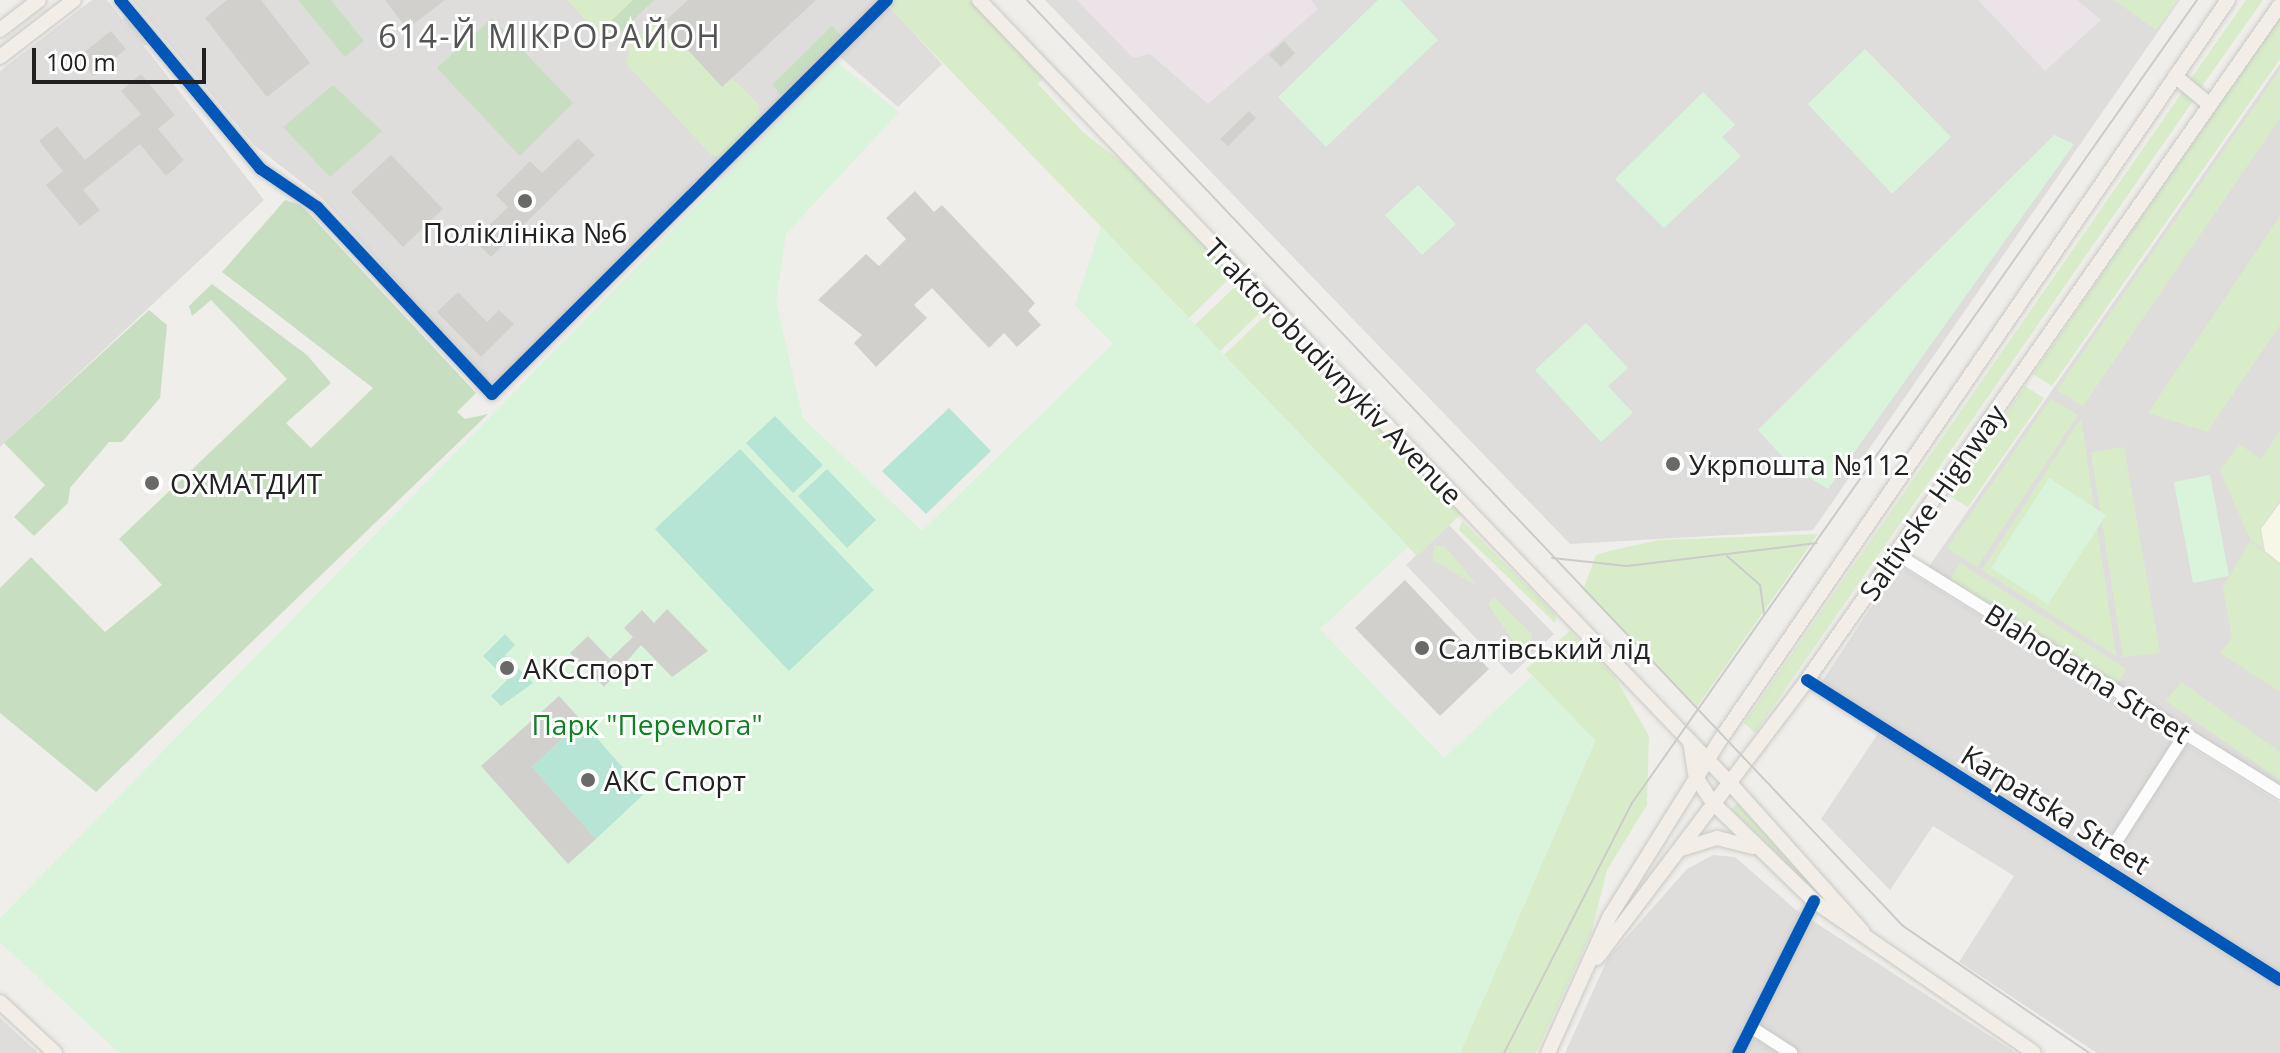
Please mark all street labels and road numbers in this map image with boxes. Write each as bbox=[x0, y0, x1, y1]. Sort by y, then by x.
street label: Traktorobudivnykiv Avenue bbox=[1198, 231, 1470, 511]
street label: Saltivske Highway bbox=[1852, 398, 2012, 606]
street label: Blahodatna Street bbox=[1979, 596, 2197, 750]
street label: Karpatska Street bbox=[1956, 738, 2156, 880]

